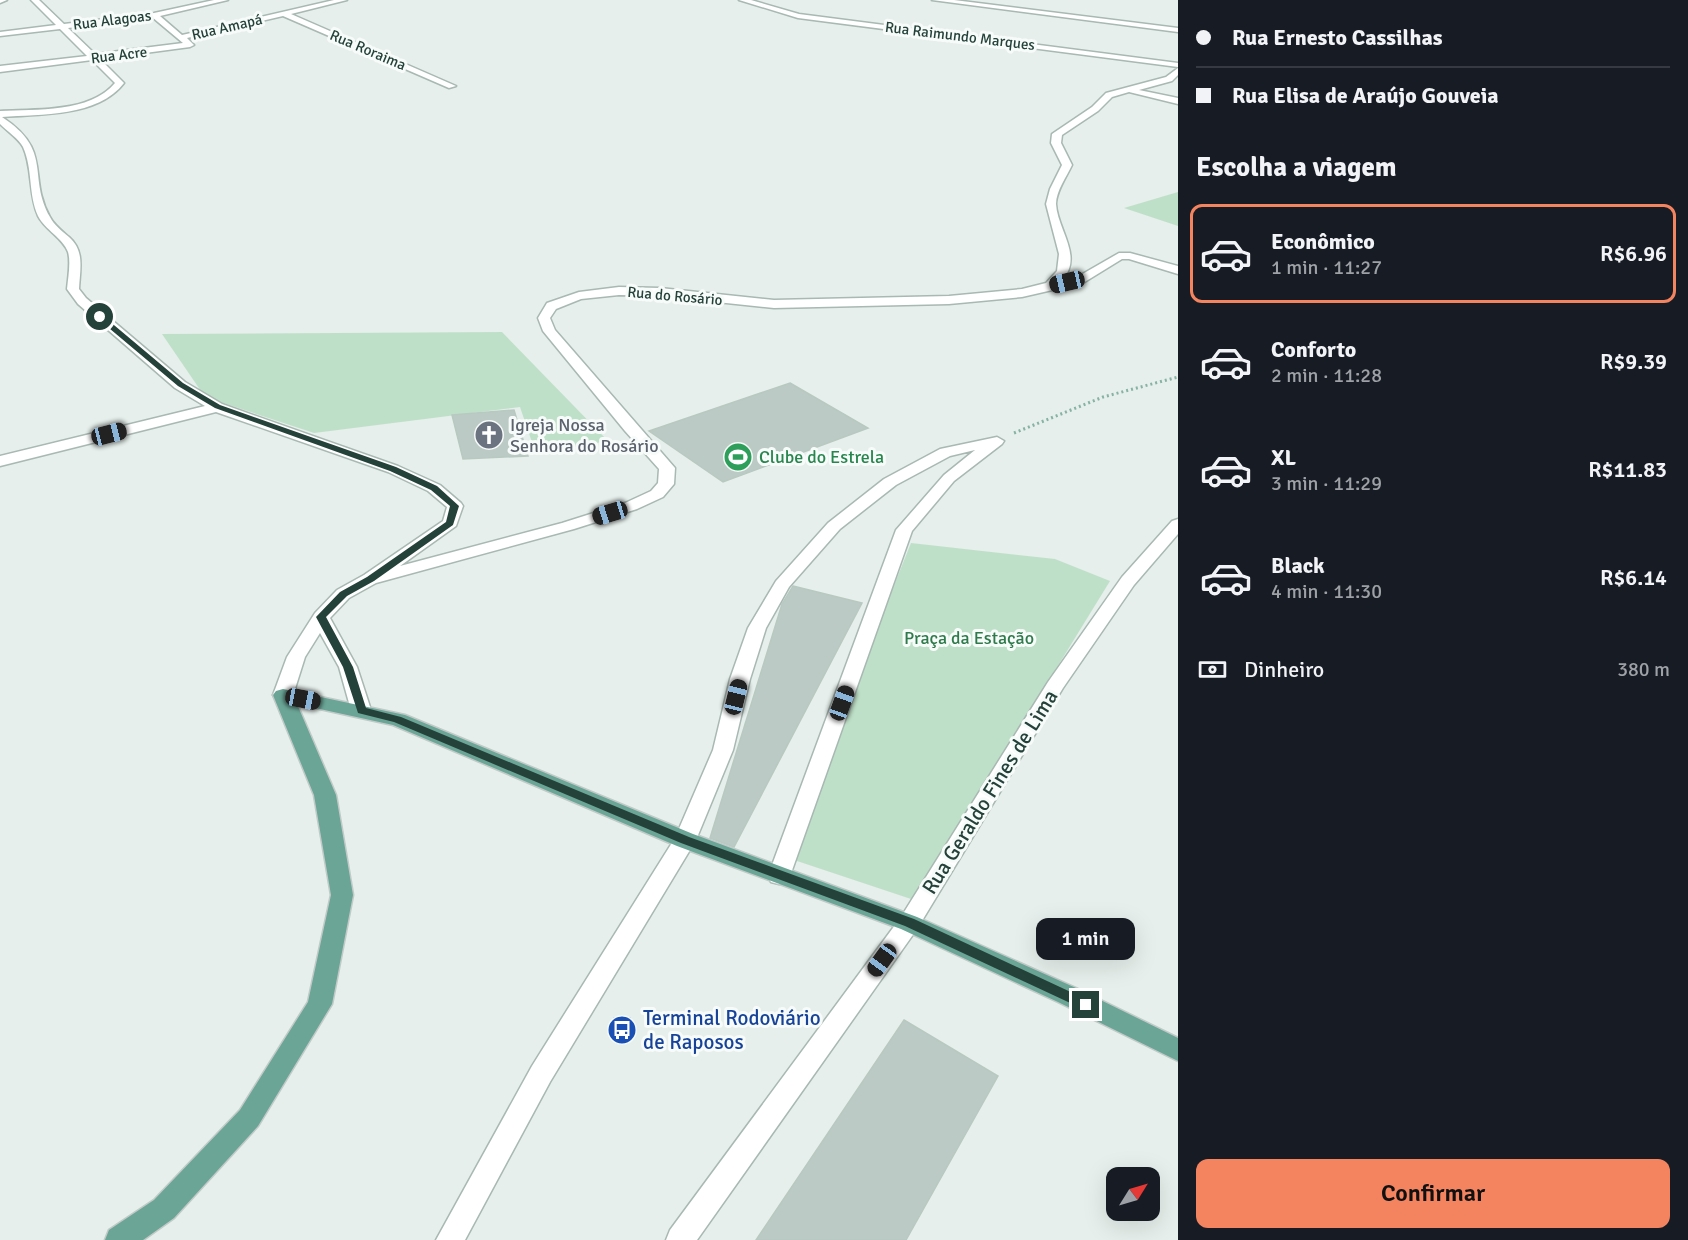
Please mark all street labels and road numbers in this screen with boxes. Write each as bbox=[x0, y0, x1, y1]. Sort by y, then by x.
street label: Rua Alagoas bbox=[72, 6, 153, 34]
street label: Rua Amapá bbox=[190, 10, 264, 44]
street label: Rua Raimundo Marques bbox=[884, 18, 1036, 54]
street label: Rua Roraima bbox=[327, 26, 409, 74]
street label: Rua Acre bbox=[90, 43, 148, 67]
street label: Rua do Rosário bbox=[627, 283, 723, 309]
street label: Rua Geraldo Fines de Lima bbox=[916, 685, 1064, 899]

